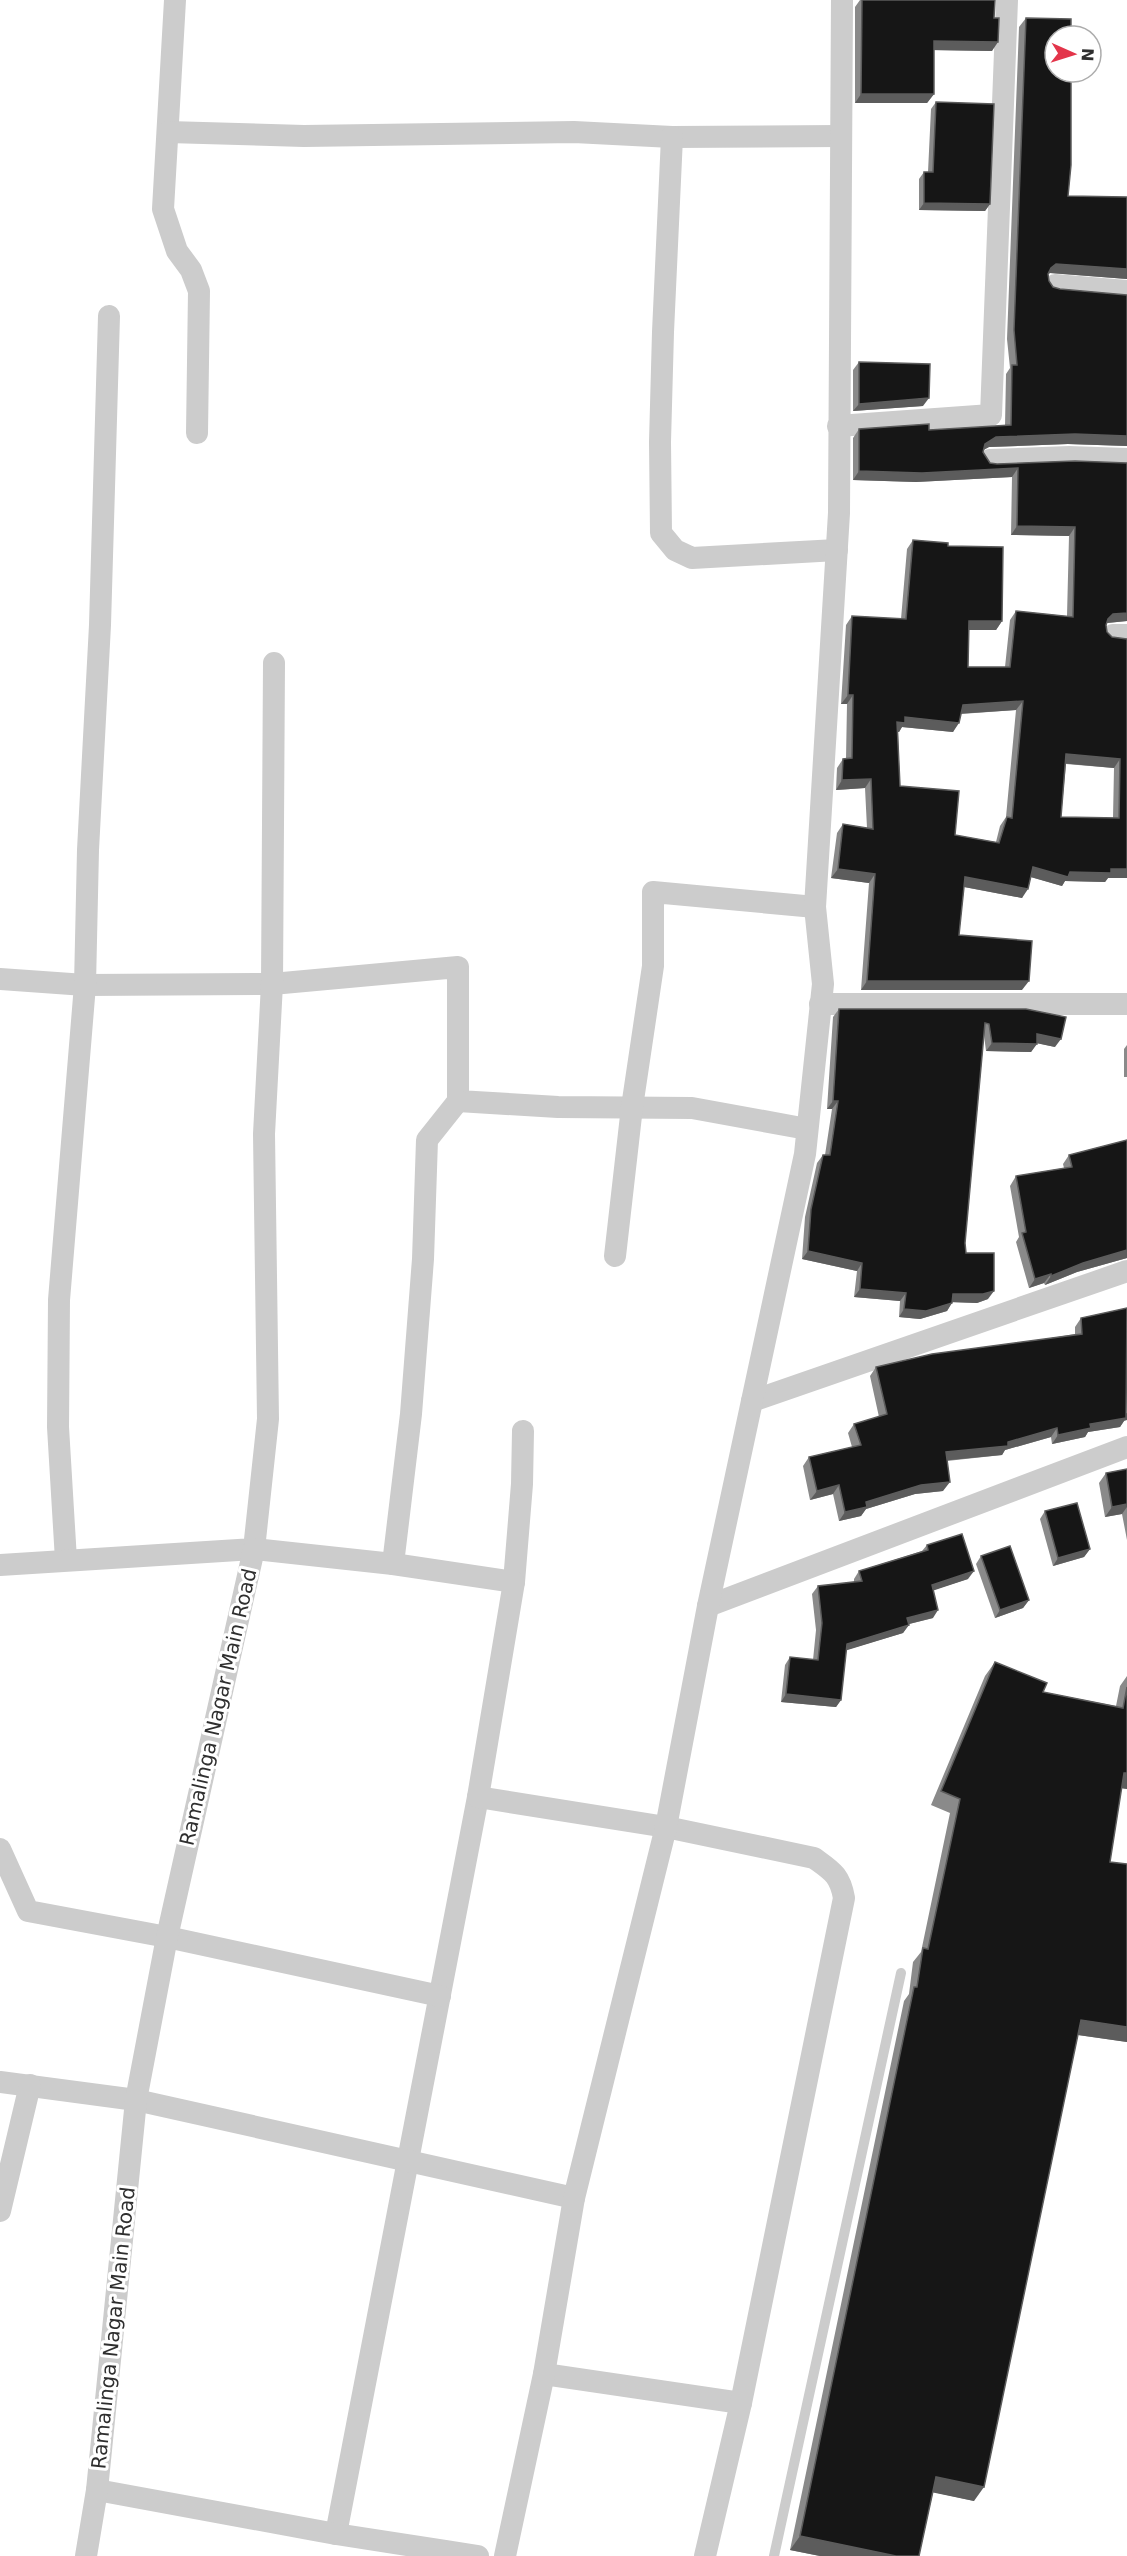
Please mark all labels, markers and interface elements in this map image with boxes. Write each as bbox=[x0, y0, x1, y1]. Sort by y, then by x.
north arrow bbox=[1043, 24, 1103, 84]
text: N bbox=[1078, 48, 1097, 62]
street label: Ramalinga Nagar Main Road bbox=[174, 1566, 262, 1848]
street label: Ramalinga Nagar Main Road bbox=[86, 2186, 140, 2470]

